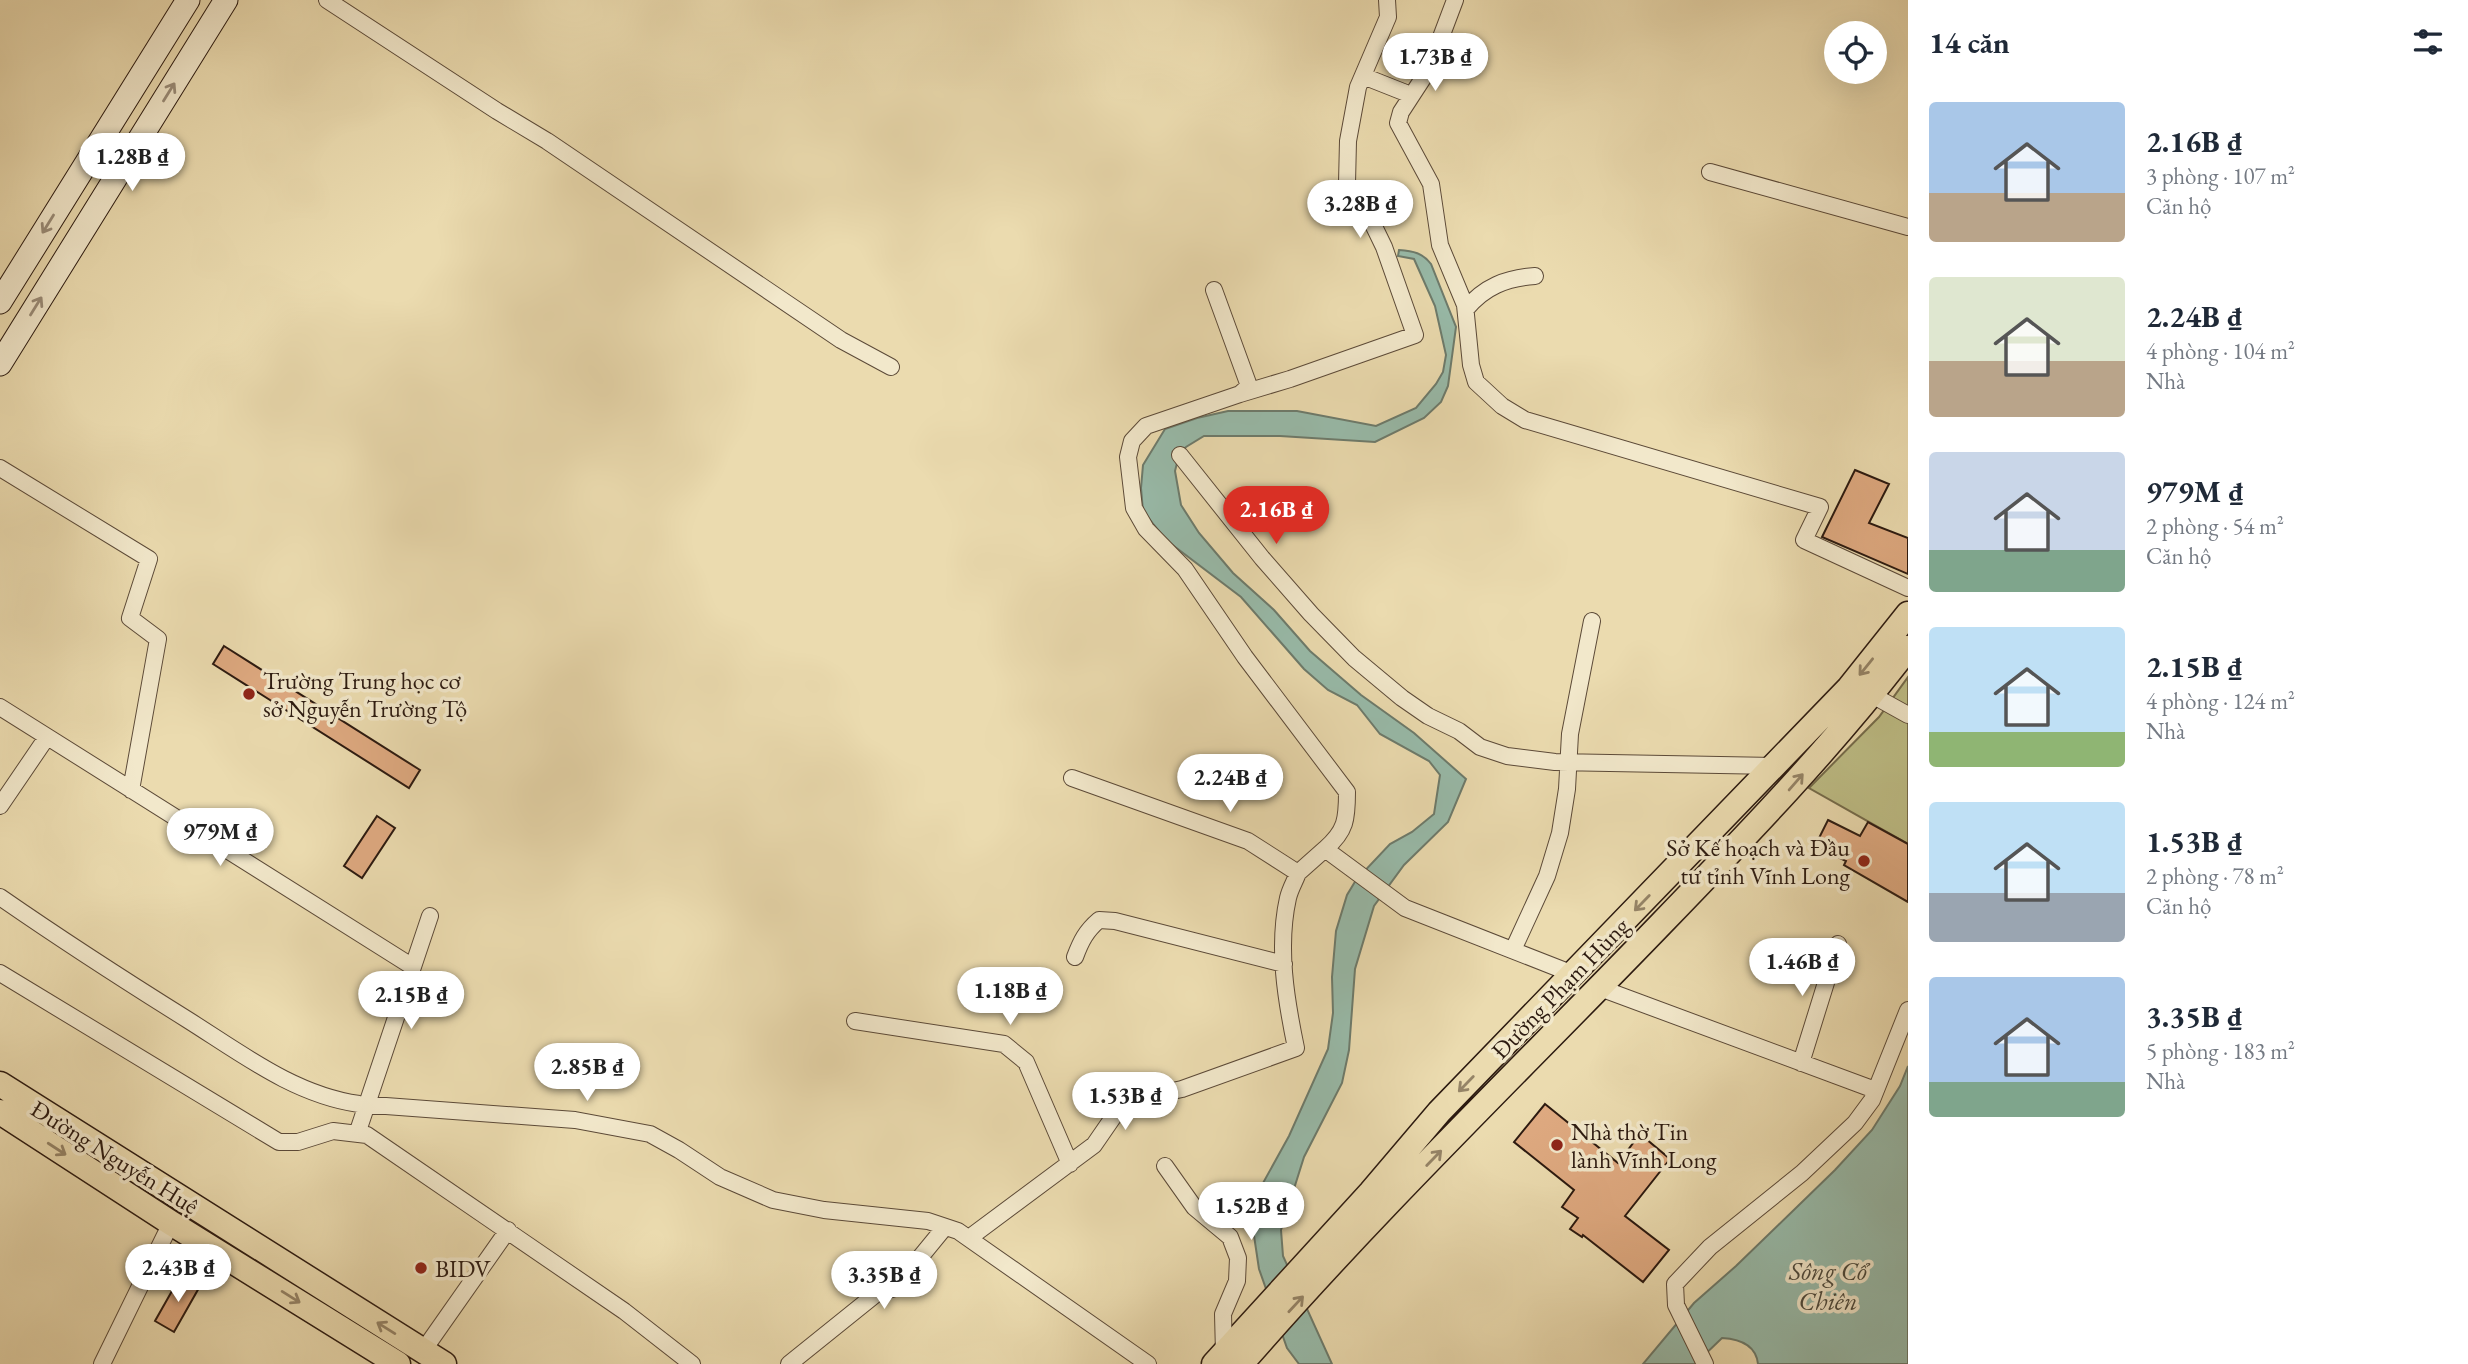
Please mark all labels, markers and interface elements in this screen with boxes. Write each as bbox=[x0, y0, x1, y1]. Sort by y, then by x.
map controls bbox=[1824, 21, 1887, 84]
button: locate bbox=[1824, 21, 1887, 84]
text: 14 căn bbox=[1929, 23, 2010, 62]
icon: filters bbox=[2409, 23, 2447, 61]
pin: 1.73B ₫ bbox=[1370, 34, 1500, 93]
text: 1.73B ₫ bbox=[1398, 41, 1472, 71]
one-way arrow bbox=[162, 83, 177, 102]
text: 2.16B ₫ bbox=[2146, 122, 2242, 161]
icon: home bbox=[1985, 130, 2069, 214]
pin: 1.28B ₫ bbox=[67, 134, 197, 193]
text: 1.28B ₫ bbox=[95, 141, 169, 171]
text: 3 phòng · 107 m² bbox=[2146, 161, 2295, 191]
pin: 3.28B ₫ bbox=[1295, 180, 1425, 240]
text: 3.28B ₫ bbox=[1323, 188, 1397, 218]
text: Căn hộ bbox=[2146, 191, 2211, 221]
one-way arrow bbox=[41, 214, 56, 233]
one-way arrow bbox=[29, 296, 43, 316]
text: 2.24B ₫ bbox=[2146, 297, 2242, 336]
icon: home bbox=[1985, 305, 2069, 389]
text: 4 phòng · 104 m² bbox=[2146, 336, 2295, 366]
text: Nhà bbox=[2146, 366, 2185, 396]
text: 979M ₫ bbox=[2146, 472, 2243, 511]
icon: home bbox=[1985, 480, 2069, 564]
pin: 2.16B ₫ bbox=[1211, 486, 1341, 546]
text: 2.16B ₫ bbox=[1239, 494, 1313, 524]
text: 2 phòng · 54 m² bbox=[2146, 511, 2284, 541]
text: Căn hộ bbox=[2146, 541, 2211, 571]
text: 2.15B ₫ bbox=[2146, 647, 2242, 686]
icon: home bbox=[1985, 655, 2069, 739]
one-way arrow bbox=[1858, 658, 1874, 676]
place label: Trường Trung học cơ sở Nguyễn Trường Tộ bbox=[263, 665, 467, 724]
marker: Trường Trung học cơ sở Nguyễn Trường Tộ bbox=[241, 686, 257, 702]
text: 4 phòng · 124 m² bbox=[2146, 686, 2295, 716]
text: Nhà bbox=[2146, 716, 2185, 746]
pin: 2.24B ₫ bbox=[1165, 754, 1295, 814]
text: 2.24B ₫ bbox=[1193, 762, 1267, 792]
one-way arrow bbox=[1788, 773, 1804, 791]
pin: 979M ₫ bbox=[163, 808, 277, 868]
text: 979M ₫ bbox=[183, 816, 257, 846]
text: 1.53B ₫ bbox=[2146, 822, 2242, 861]
icon: home bbox=[1985, 830, 2069, 914]
place label: Sở Kế hoạch và Đầu tư tỉnh Vĩnh Long bbox=[1666, 832, 1851, 891]
marker: Sở Kế hoạch và Đầu tư tỉnh Vĩnh Long bbox=[1856, 853, 1872, 869]
text: 2 phòng · 78 m² bbox=[2146, 861, 2284, 891]
text: Căn hộ bbox=[2146, 891, 2211, 921]
one-way arrow bbox=[1633, 894, 1650, 911]
street label: Đường Phạm Hùng bbox=[1484, 910, 1636, 1065]
pin: 1.46B ₫ bbox=[1737, 939, 1867, 998]
text: 1.46B ₫ bbox=[1765, 946, 1839, 976]
pin: 1.18B ₫ bbox=[945, 968, 1075, 1027]
pin: 2.15B ₫ bbox=[346, 972, 476, 1031]
text: 1.18B ₫ bbox=[973, 975, 1047, 1005]
text: 2.15B ₫ bbox=[374, 979, 448, 1009]
text: 3.35B ₫ bbox=[2146, 997, 2242, 1036]
icon: home bbox=[1985, 1005, 2069, 1089]
text: 5 phòng · 183 m² bbox=[2146, 1036, 2295, 1066]
pin: 2.85B ₫ bbox=[522, 1044, 652, 1103]
text: 2.85B ₫ bbox=[550, 1051, 624, 1081]
text: Nhà bbox=[2146, 1066, 2185, 1096]
pin: 1.53B ₫ bbox=[1060, 1072, 1190, 1132]
one-way arrow bbox=[1458, 1075, 1475, 1092]
text: 1.53B ₫ bbox=[1088, 1080, 1162, 1110]
street label: Đường Nguyễn Huệ bbox=[25, 1093, 205, 1221]
place label: Nhà thờ Tin lành Vĩnh Long bbox=[1571, 1116, 1717, 1175]
marker: Nhà thờ Tin lành Vĩnh Long bbox=[1549, 1137, 1565, 1153]
one-way arrow bbox=[47, 1142, 67, 1156]
one-way arrow bbox=[1426, 1149, 1443, 1166]
pin: 1.52B ₫ bbox=[1186, 1182, 1316, 1242]
text: 1.52B ₫ bbox=[1214, 1190, 1288, 1220]
pin: 2.43B ₫ bbox=[113, 1244, 243, 1304]
text: 2.43B ₫ bbox=[141, 1252, 215, 1282]
pin: 3.35B ₫ bbox=[819, 1252, 949, 1311]
place label: BIDV bbox=[435, 1253, 492, 1284]
water label: Sông Cổ Chiên bbox=[1788, 1254, 1871, 1318]
text: 3.35B ₫ bbox=[847, 1259, 921, 1289]
marker: BIDV bbox=[413, 1260, 429, 1276]
one-way arrow bbox=[280, 1291, 300, 1305]
one-way arrow bbox=[1288, 1296, 1305, 1313]
one-way arrow bbox=[377, 1320, 396, 1335]

